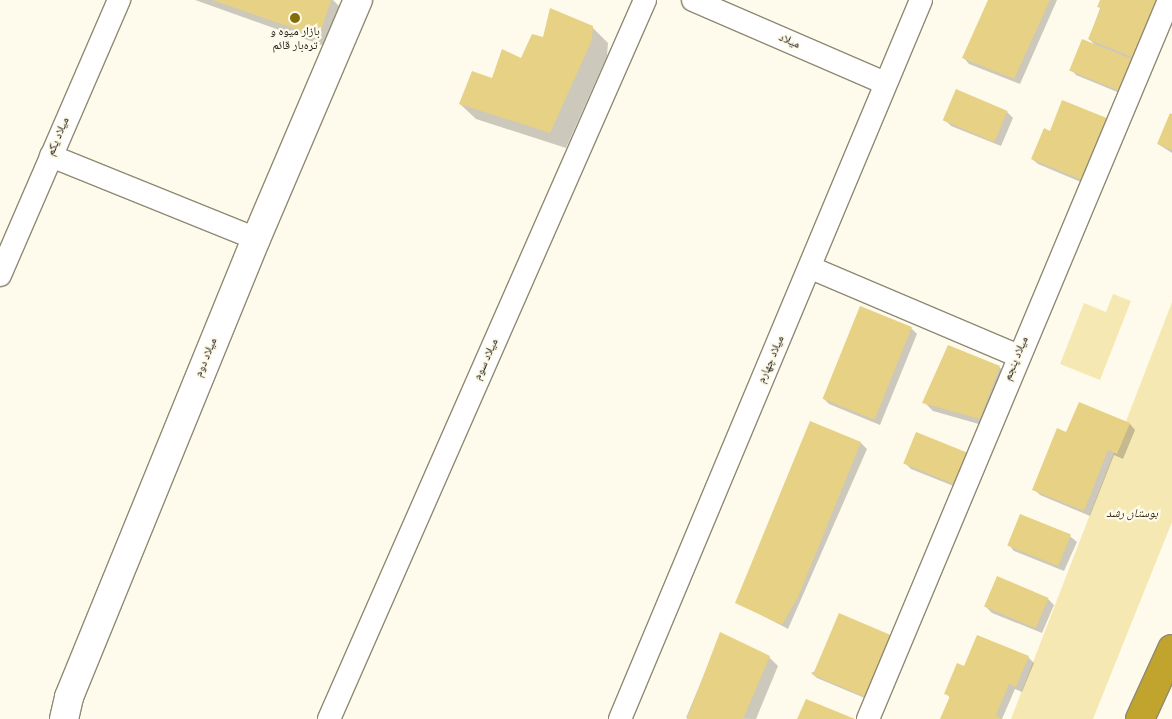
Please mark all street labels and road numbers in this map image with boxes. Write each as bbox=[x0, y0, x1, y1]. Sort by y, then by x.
street label: میلاد bbox=[776, 31, 802, 53]
street label: میلاد یکم bbox=[44, 115, 74, 159]
street label: میلاد چهارم bbox=[756, 334, 788, 386]
street label: میلاد پنجم bbox=[1001, 335, 1033, 383]
street label: میلاد دوم bbox=[193, 336, 221, 380]
street label: میلاد سوم bbox=[471, 337, 503, 383]

